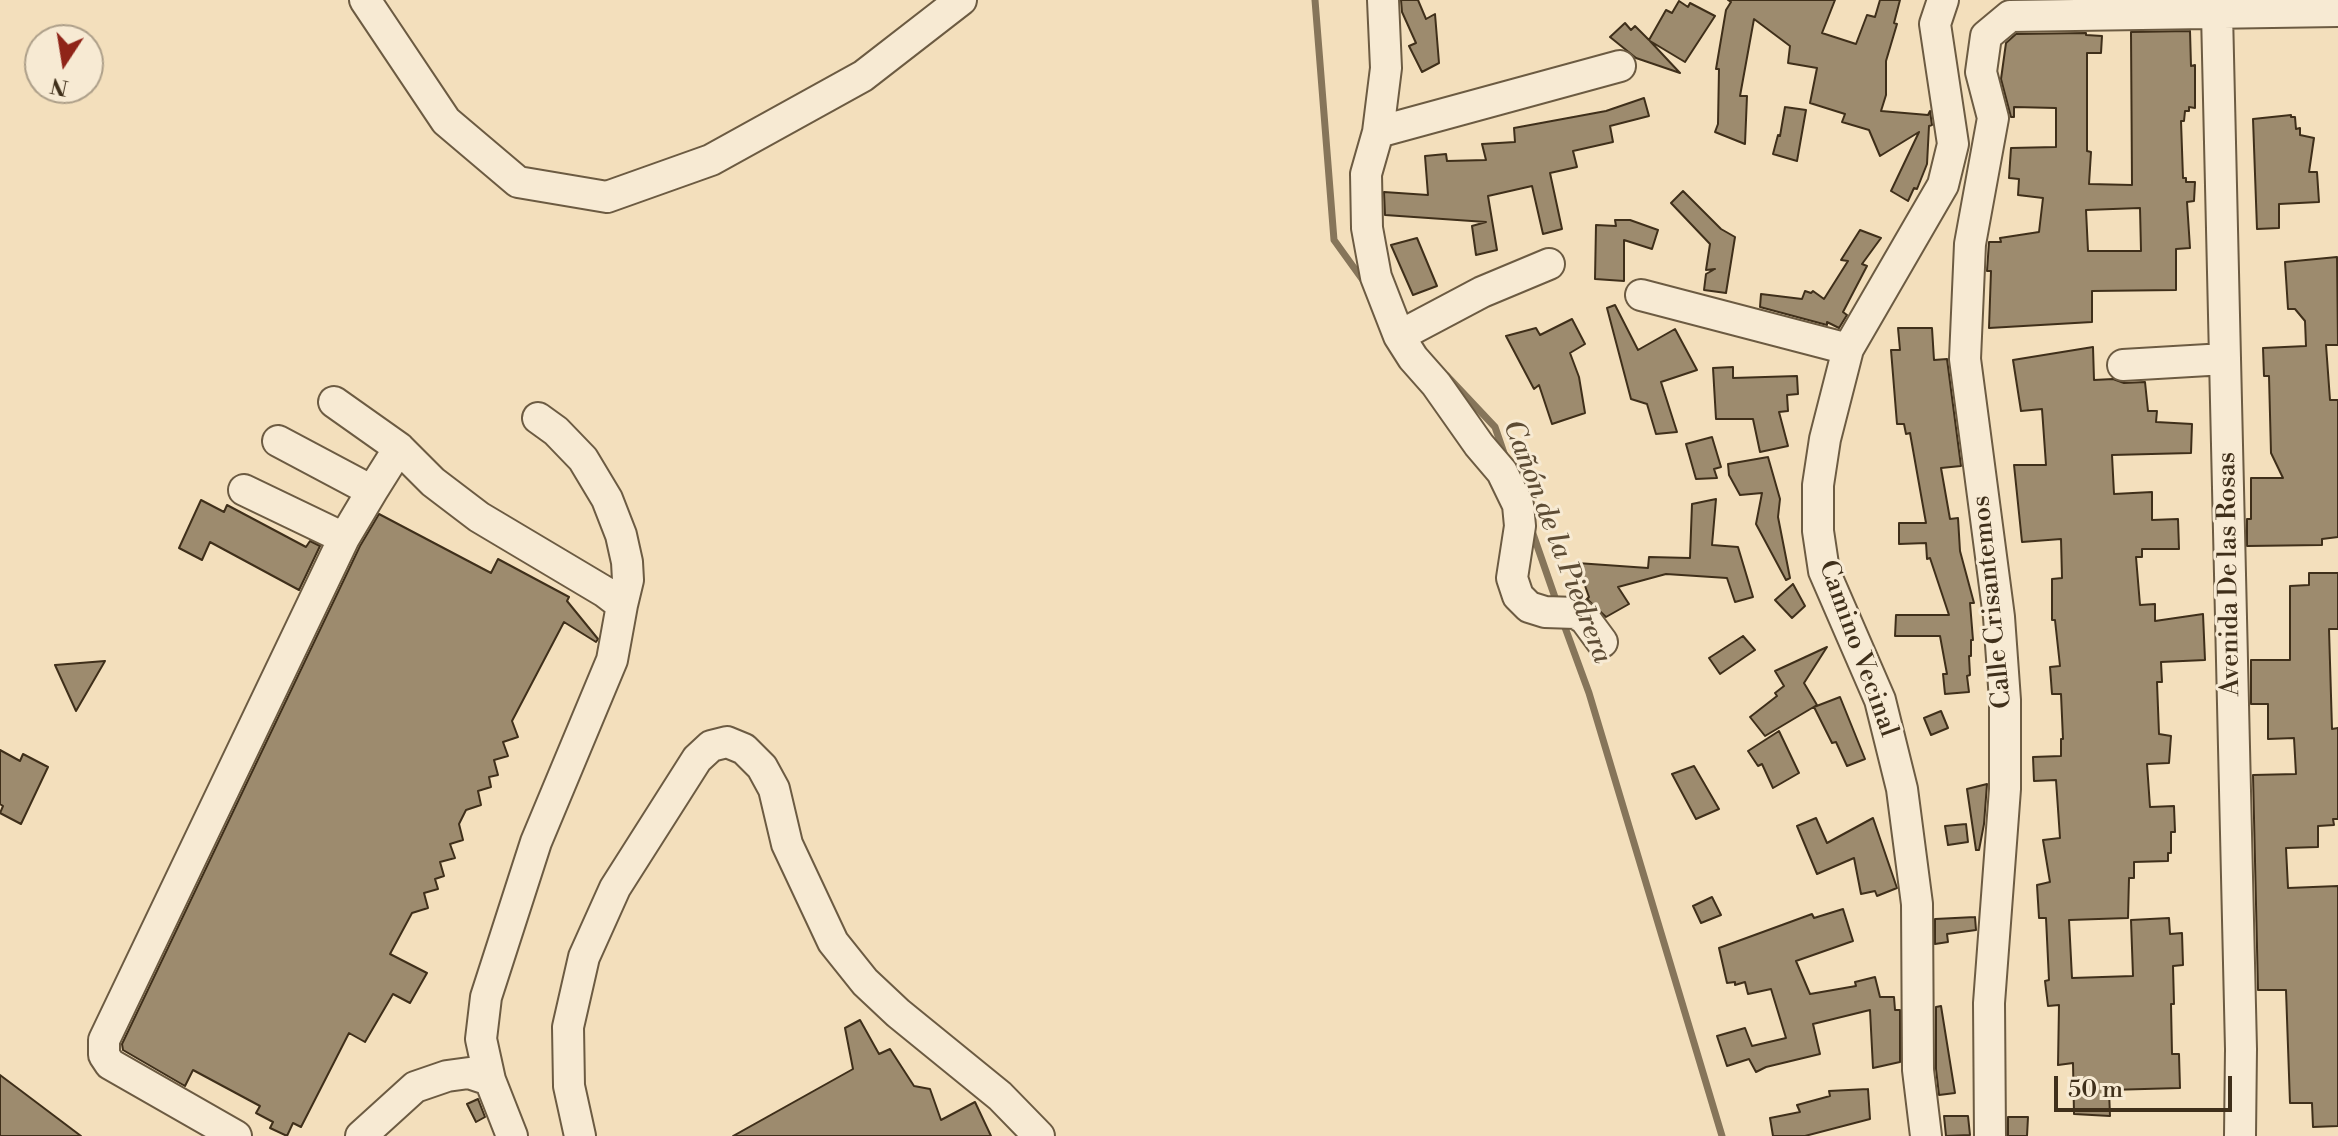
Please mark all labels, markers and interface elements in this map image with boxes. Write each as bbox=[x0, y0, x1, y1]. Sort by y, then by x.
north arrow bbox=[24, 24, 104, 104]
text: N bbox=[48, 71, 71, 101]
water label: Cañón de la Piedrera bbox=[1494, 416, 1618, 668]
street label: Avenida De las Rosas bbox=[2212, 452, 2248, 696]
street label: Calle Crisantemos bbox=[1966, 494, 2020, 710]
street label: Camino Vecinal bbox=[1811, 557, 1903, 741]
scale bar bbox=[2058, 1060, 2236, 1110]
text: 50 m bbox=[2068, 1075, 2123, 1105]

